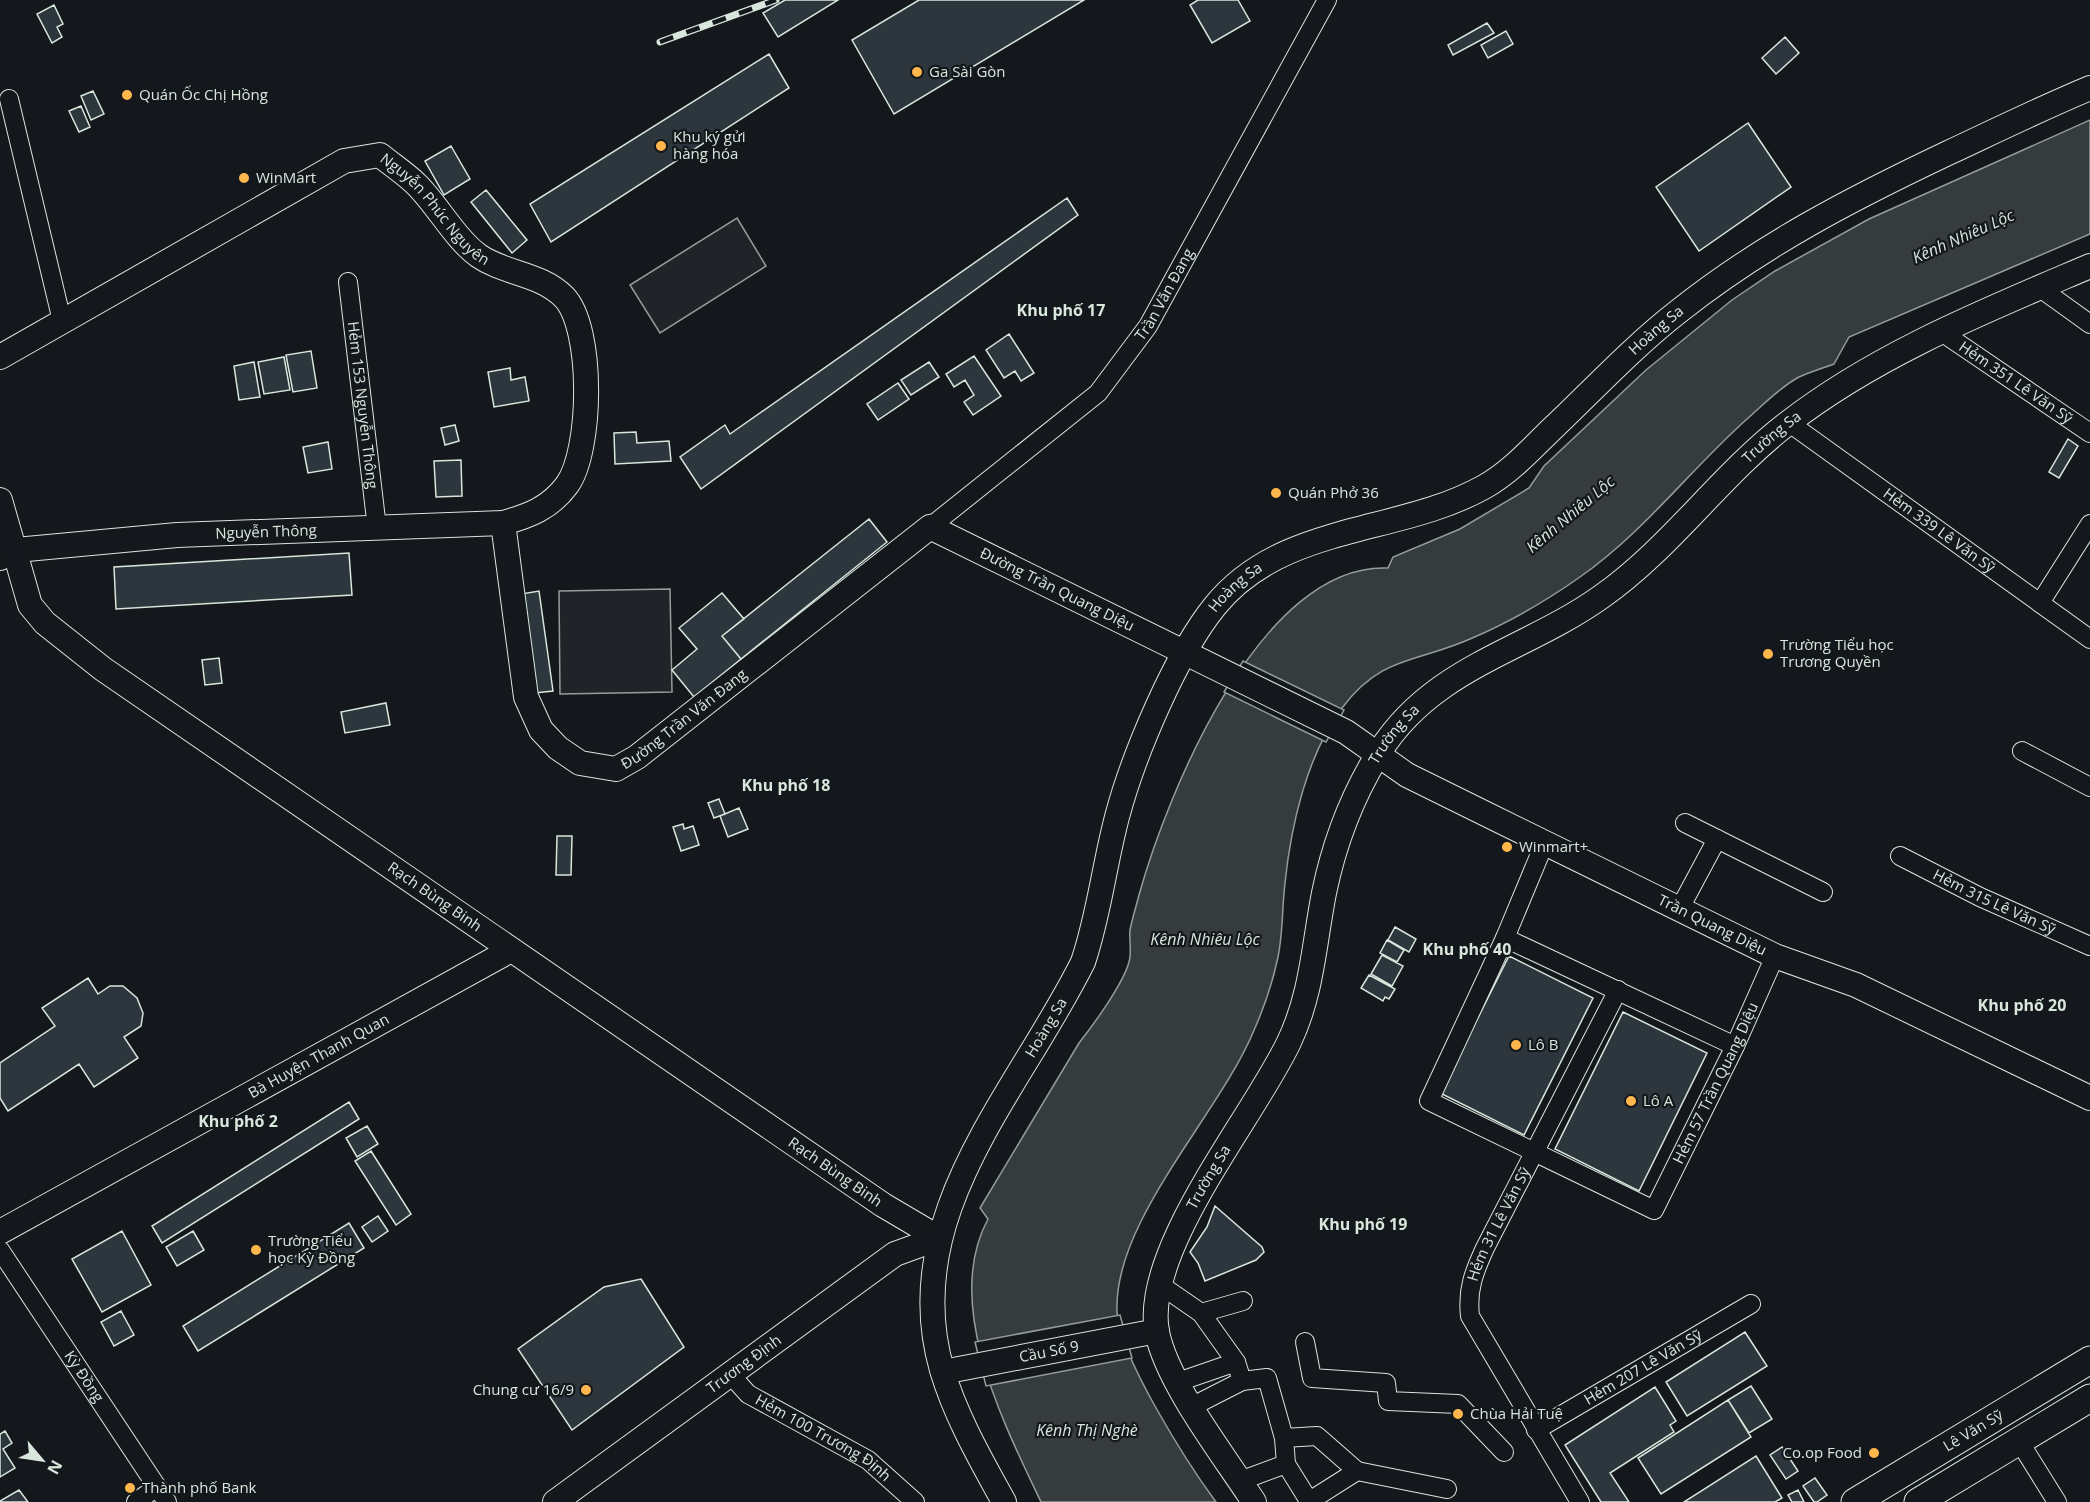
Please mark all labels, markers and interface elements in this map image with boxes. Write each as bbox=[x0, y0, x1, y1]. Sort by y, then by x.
place label: Ga Sài Gòn bbox=[929, 61, 1006, 81]
marker: Ga Sài Gòn bbox=[910, 65, 924, 79]
place label: Quán Ốc Chị Hồng bbox=[139, 84, 268, 104]
marker: Quán Ốc Chị Hồng bbox=[120, 88, 134, 102]
place label: Khu ký gửi hàng hóa bbox=[673, 126, 746, 163]
marker: Khu ký gửi hàng hóa bbox=[654, 139, 668, 153]
street label: Nguyễn Phúc Nguyên bbox=[376, 148, 493, 269]
place label: WinMart bbox=[256, 167, 316, 187]
marker: WinMart bbox=[237, 171, 251, 185]
water label: Kênh Nhiêu Lộc bbox=[1909, 203, 2018, 268]
street label: Trần Văn Ðang bbox=[1130, 245, 1198, 344]
district label: Khu phố 17 bbox=[1017, 299, 1105, 321]
street label: Hoàng Sa bbox=[1624, 300, 1687, 359]
street label: Hẻm 153 Nguyễn Thông bbox=[344, 320, 383, 490]
street label: Hẻm 351 Lê Văn Sỹ bbox=[1956, 336, 2077, 428]
street label: Trường Sa bbox=[1737, 406, 1805, 467]
water label: Kênh Nhiêu Lộc bbox=[1521, 470, 1620, 558]
place label: Quán Phở 36 bbox=[1288, 482, 1379, 502]
street label: Hẻm 339 Lê Văn Sỹ bbox=[1880, 483, 2000, 577]
marker: Quán Phở 36 bbox=[1269, 486, 1283, 500]
street label: Nguyễn Thông bbox=[215, 519, 317, 543]
street label: Đường Trần Quang Diệu bbox=[977, 542, 1138, 635]
street label: Hoàng Sa bbox=[1203, 557, 1266, 616]
place label: Trường Tiểu học Trương Quyền bbox=[1780, 634, 1894, 671]
marker: Trường Tiểu học Trương Quyền bbox=[1761, 647, 1775, 661]
street label: Đường Trần Văn Đang bbox=[617, 664, 751, 773]
street label: Trường Sa bbox=[1363, 699, 1423, 768]
district label: Khu phố 18 bbox=[742, 774, 830, 796]
place label: Winmart+ bbox=[1519, 836, 1588, 856]
marker: Winmart+ bbox=[1500, 840, 1514, 854]
street label: Rạch Bùng Binh bbox=[384, 857, 486, 935]
street label: Hẻm 315 Lê Văn Sỹ bbox=[1930, 864, 2060, 939]
street label: Trần Quang Diệu bbox=[1655, 889, 1770, 959]
water label: Kênh Nhiêu Lộc bbox=[1150, 928, 1260, 950]
district label: Khu phố 40 bbox=[1423, 938, 1511, 960]
street label: Hoàng Sa bbox=[1020, 994, 1071, 1061]
district label: Khu phố 20 bbox=[1978, 994, 2066, 1016]
street label: Hẻm 57 Trần Quang Diệu bbox=[1667, 999, 1762, 1167]
street label: Bà Huyện Thanh Quan bbox=[244, 1008, 392, 1102]
place label: Lô B bbox=[1528, 1034, 1558, 1054]
marker: Lô B bbox=[1509, 1038, 1523, 1052]
place label: Lô A bbox=[1643, 1090, 1674, 1110]
marker: Lô A bbox=[1624, 1094, 1638, 1108]
district label: Khu phố 2 bbox=[198, 1110, 278, 1132]
street label: Rạch Bùng Binh bbox=[785, 1132, 887, 1211]
street label: Trường Sa bbox=[1181, 1141, 1235, 1212]
street label: Hẻm 31 Lê Văn Sỹ bbox=[1462, 1163, 1534, 1283]
district label: Khu phố 19 bbox=[1319, 1213, 1407, 1235]
place label: Trường Tiểu học Kỳ Đồng bbox=[268, 1230, 355, 1267]
marker: Trường Tiểu học Kỳ Đồng bbox=[249, 1243, 263, 1257]
street label: Hẻm 207 Lê Văn Sỹ bbox=[1580, 1324, 1705, 1409]
street label: Trương Định bbox=[702, 1329, 785, 1397]
street label: Cầu Số 9 bbox=[1017, 1335, 1081, 1366]
street label: Kỳ Ðồng bbox=[60, 1346, 109, 1406]
place label: Chung cư 16/9 bbox=[473, 1379, 574, 1399]
marker: Chung cư 16/9 bbox=[579, 1383, 593, 1397]
street label: Hẻm 100 Trương Định bbox=[752, 1389, 896, 1485]
place label: Chùa Hải Tuệ bbox=[1470, 1403, 1563, 1423]
street label: Lê Văn Sỹ bbox=[1939, 1404, 2007, 1455]
marker: Chùa Hải Tuệ bbox=[1451, 1407, 1465, 1421]
water label: Kênh Thị Nghè bbox=[1036, 1419, 1138, 1441]
north arrow bbox=[12, 1430, 72, 1490]
place label: Co.op Food bbox=[1783, 1442, 1862, 1462]
marker: Co.op Food bbox=[1867, 1446, 1881, 1460]
text: N bbox=[42, 1456, 68, 1478]
place label: Thành phố Bank bbox=[142, 1477, 257, 1497]
marker: Thành phố Bank bbox=[123, 1481, 137, 1495]

